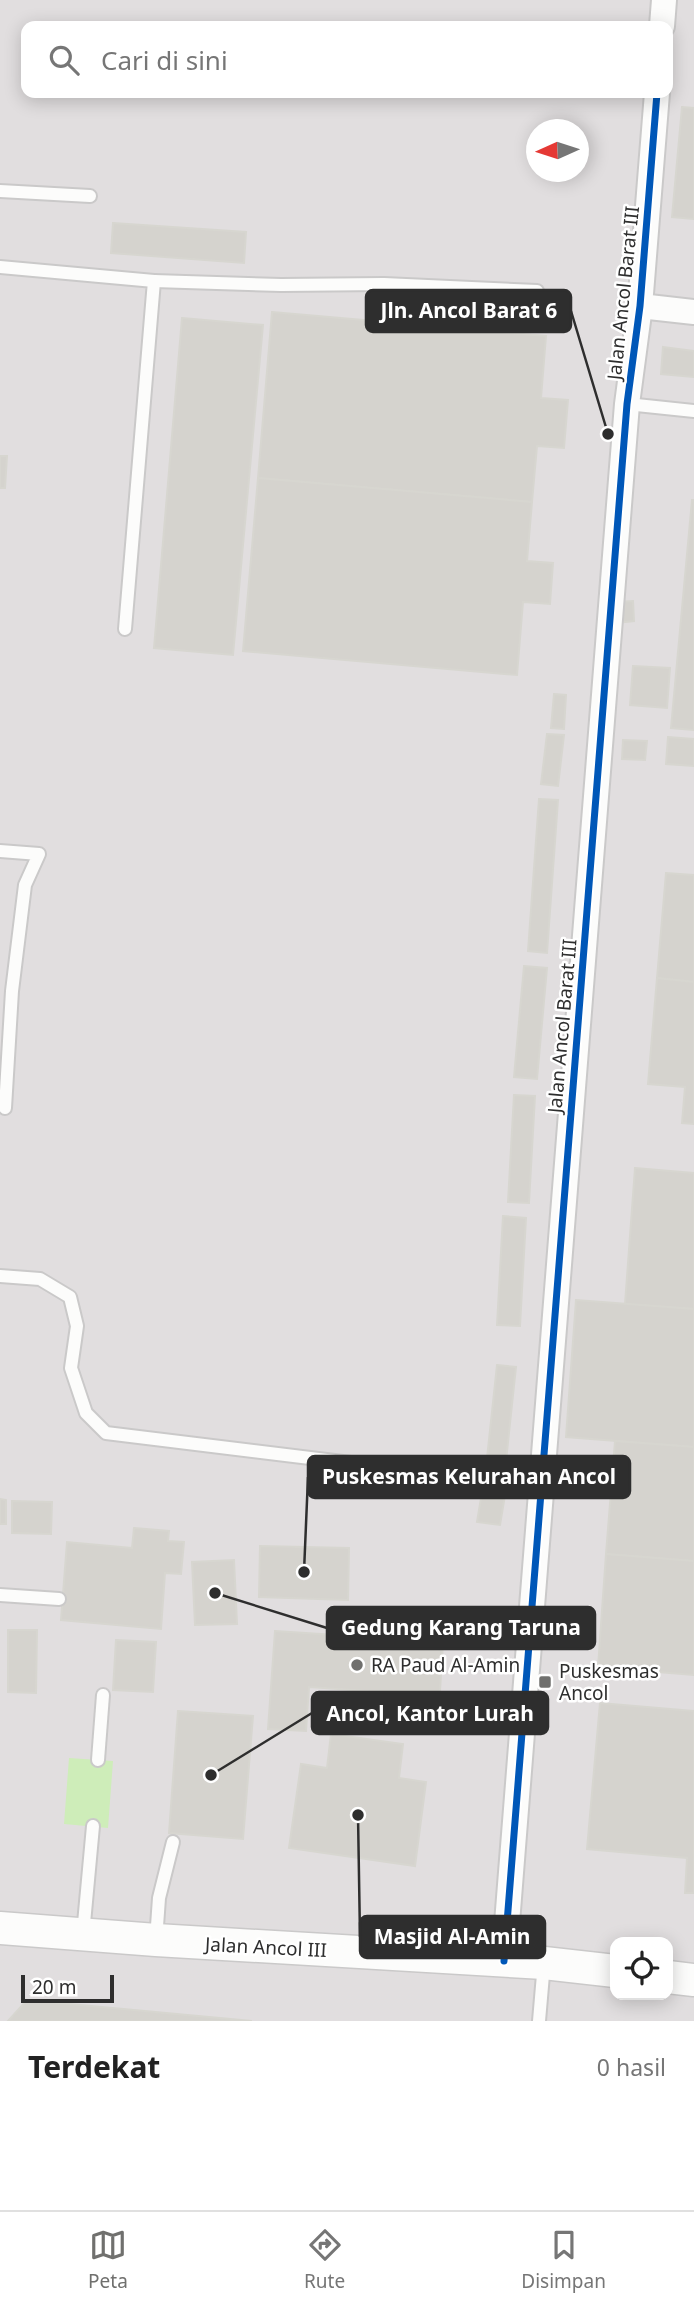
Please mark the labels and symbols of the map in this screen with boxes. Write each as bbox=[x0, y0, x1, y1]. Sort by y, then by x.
north arrow bbox=[526, 119, 589, 182]
street label: Jalan Ancol Barat III bbox=[601, 205, 645, 383]
callout: Jln. Ancol Barat 6 bbox=[366, 290, 571, 332]
text: Jln. Ancol Barat 6 bbox=[379, 296, 557, 324]
street label: Jalan Ancol Barat III bbox=[541, 938, 583, 1116]
callout: Puskesmas Kelurahan Ancol bbox=[308, 1456, 630, 1498]
text: Puskesmas Kelurahan Ancol bbox=[322, 1462, 616, 1490]
callout: Gedung Karang Taruna bbox=[327, 1607, 595, 1649]
text: Gedung Karang Taruna bbox=[341, 1613, 581, 1641]
place label: RA Paud Al-Amin bbox=[371, 1652, 520, 1678]
marker: RA Paud Al-Amin bbox=[349, 1657, 365, 1673]
place label: Puskesmas Ancol bbox=[559, 1658, 659, 1706]
marker: Puskesmas Ancol bbox=[537, 1674, 553, 1690]
callout: Ancol, Kantor Lurah bbox=[312, 1692, 548, 1734]
text: Ancol, Kantor Lurah bbox=[326, 1699, 534, 1727]
callout: Masjid Al-Amin bbox=[360, 1916, 545, 1958]
text: Masjid Al-Amin bbox=[374, 1922, 530, 1950]
street label: Jalan Ancol III bbox=[203, 1931, 327, 1963]
scale bar bbox=[21, 1972, 114, 2004]

